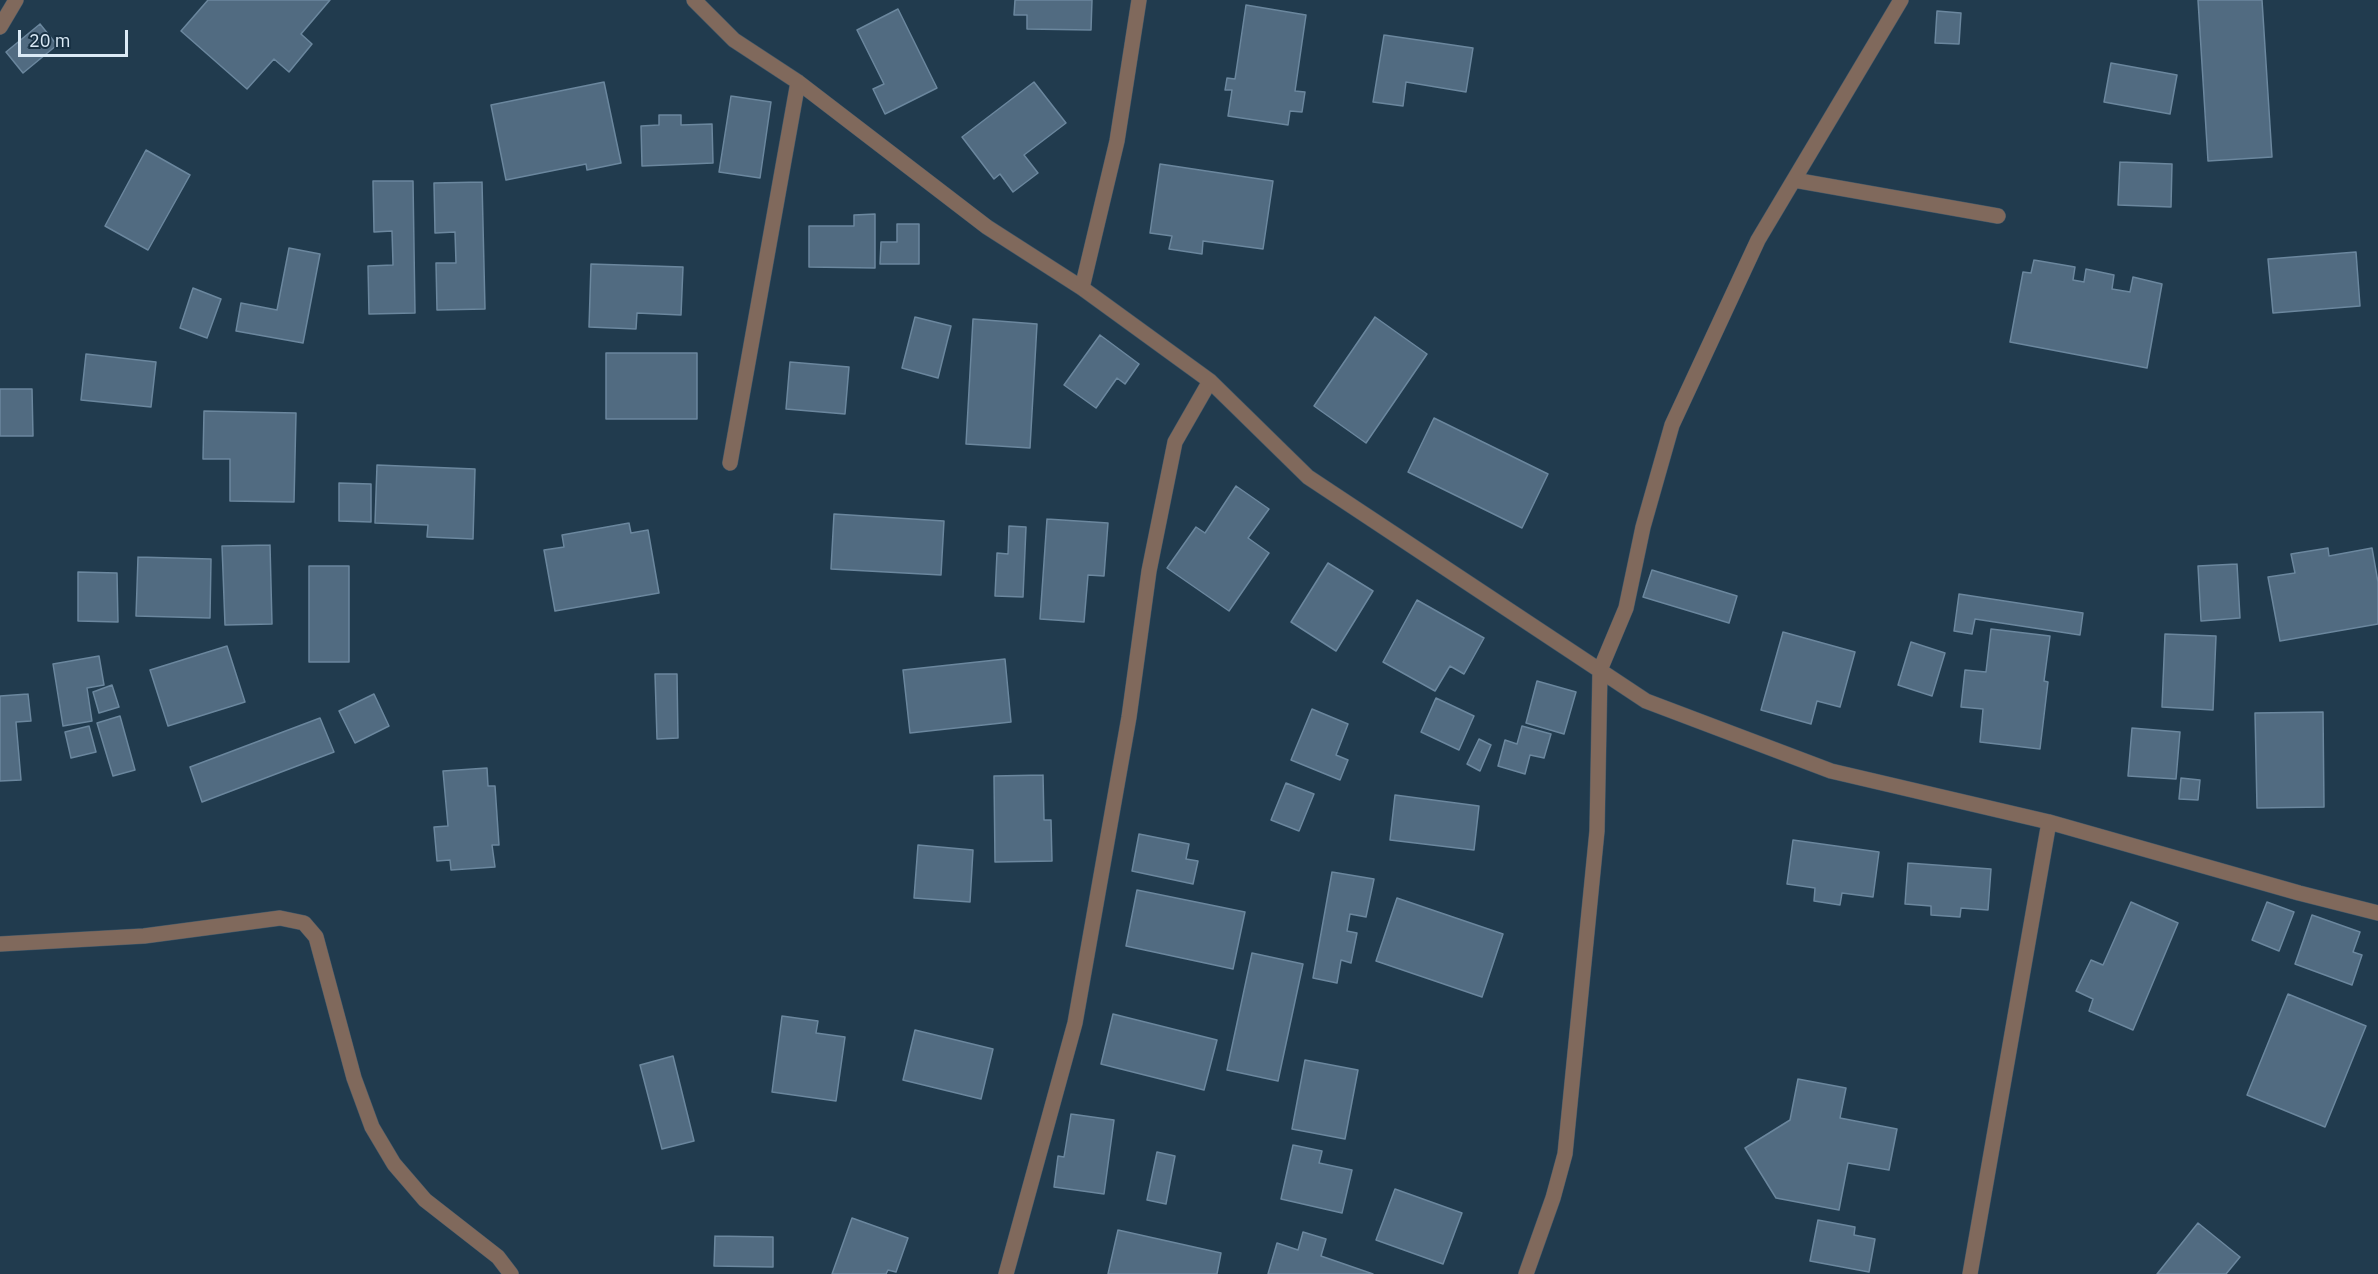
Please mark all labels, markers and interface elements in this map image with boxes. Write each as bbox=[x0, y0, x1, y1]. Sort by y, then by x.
scale bar bbox=[21, 18, 130, 56]
text: 20 m bbox=[29, 29, 71, 52]

